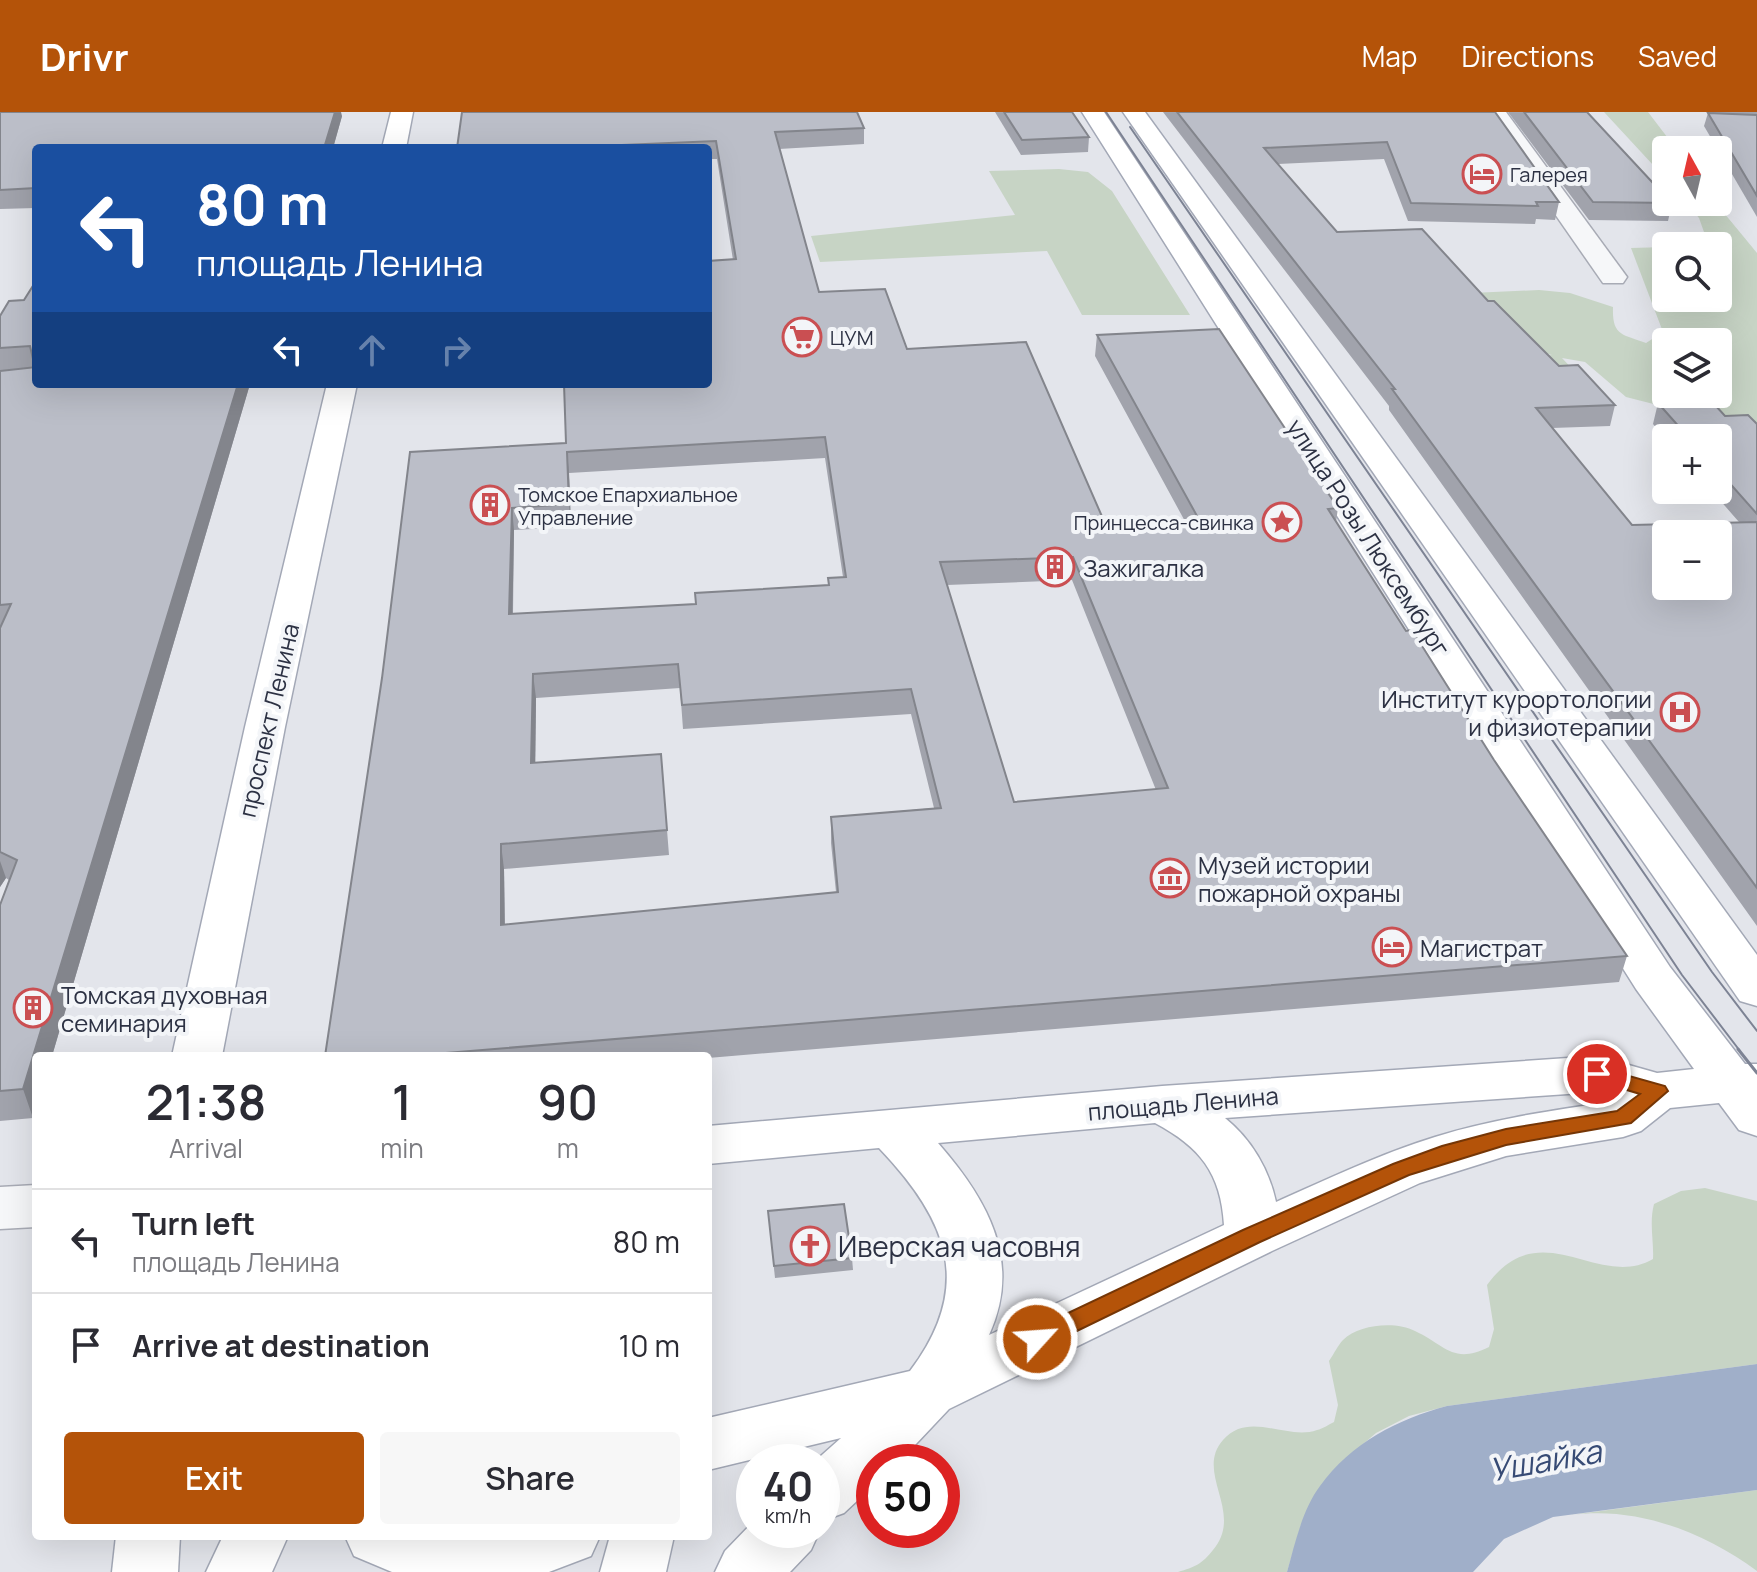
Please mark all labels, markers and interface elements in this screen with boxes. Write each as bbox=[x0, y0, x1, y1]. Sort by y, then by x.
text: Drivr bbox=[40, 30, 129, 82]
text: Map bbox=[1362, 37, 1417, 75]
text: Directions bbox=[1461, 37, 1594, 75]
text: Saved bbox=[1638, 37, 1717, 75]
north arrow bbox=[1652, 136, 1732, 216]
map controls bbox=[1652, 136, 1732, 600]
hotel icon: Галерея bbox=[1461, 153, 1503, 195]
place label: Галерея bbox=[1510, 161, 1588, 188]
text: 80 m bbox=[196, 165, 329, 242]
icon: left bbox=[64, 176, 168, 280]
button: search bbox=[1652, 232, 1732, 312]
text: площадь Ленина bbox=[196, 238, 483, 287]
supermarket icon: ЦУМ bbox=[781, 316, 823, 358]
place label: ЦУМ bbox=[830, 324, 874, 351]
icon: left bbox=[266, 328, 310, 372]
icon: ahead bbox=[350, 328, 394, 372]
icon: right bbox=[434, 328, 478, 372]
button: layers bbox=[1652, 328, 1732, 408]
street label: улица Розы Люксембург bbox=[1280, 412, 1458, 662]
button: + bbox=[1652, 424, 1732, 504]
place label: Томское Епархиальное Управление bbox=[518, 481, 738, 531]
building icon: Томское Епархиальное Управление bbox=[469, 484, 511, 526]
place icon: Принцесса-свинка bbox=[1261, 501, 1303, 543]
place label: Принцесса-свинка bbox=[1074, 509, 1254, 536]
button: − bbox=[1652, 520, 1732, 600]
building icon: Зажигалка bbox=[1034, 546, 1076, 588]
place label: Зажигалка bbox=[1083, 551, 1204, 584]
street label: проспект Ленина bbox=[230, 620, 306, 820]
place label: Институт курортологии и физиотерапии bbox=[1381, 682, 1652, 743]
hospital icon: Институт курортологии и физиотерапии bbox=[1659, 691, 1701, 733]
place label: Музей истории пожарной охраны bbox=[1198, 848, 1401, 909]
museum icon: Музей истории пожарной охраны bbox=[1149, 857, 1191, 899]
hotel icon: Магистрат bbox=[1371, 926, 1413, 968]
place label: Магистрат bbox=[1420, 931, 1543, 964]
place label: Томская духовная семинария bbox=[61, 978, 268, 1039]
building icon: Томская духовная семинария bbox=[12, 987, 54, 1029]
pin bbox=[1563, 1040, 1631, 1108]
icon: arrive bbox=[1575, 1052, 1619, 1096]
text: 21:38 bbox=[146, 1069, 266, 1134]
text: 1 bbox=[392, 1069, 412, 1134]
text: 90 bbox=[538, 1069, 598, 1134]
street label: площадь Ленина bbox=[1086, 1078, 1280, 1128]
text: Arrival bbox=[169, 1130, 243, 1166]
text: min bbox=[380, 1130, 424, 1166]
text: m bbox=[557, 1130, 579, 1166]
text: Turn left bbox=[132, 1203, 255, 1244]
icon: left bbox=[64, 1219, 108, 1263]
text: 80 m bbox=[613, 1221, 680, 1262]
church icon: Иверская часовня bbox=[789, 1225, 831, 1267]
place label: Иверская часовня bbox=[838, 1227, 1081, 1265]
text: площадь Ленина bbox=[132, 1244, 340, 1280]
position arrow bbox=[995, 1297, 1079, 1381]
icon: arrive bbox=[64, 1323, 108, 1367]
text: Arrive at destination bbox=[132, 1325, 430, 1366]
text: 10 m bbox=[619, 1325, 680, 1366]
water label: Ушайка bbox=[1485, 1428, 1607, 1492]
button: Exit bbox=[64, 1432, 364, 1524]
button: Share bbox=[380, 1432, 680, 1524]
speed limit sign: 50 bbox=[856, 1444, 960, 1548]
text: 40 bbox=[763, 1458, 813, 1513]
text: km/h bbox=[765, 1502, 811, 1529]

